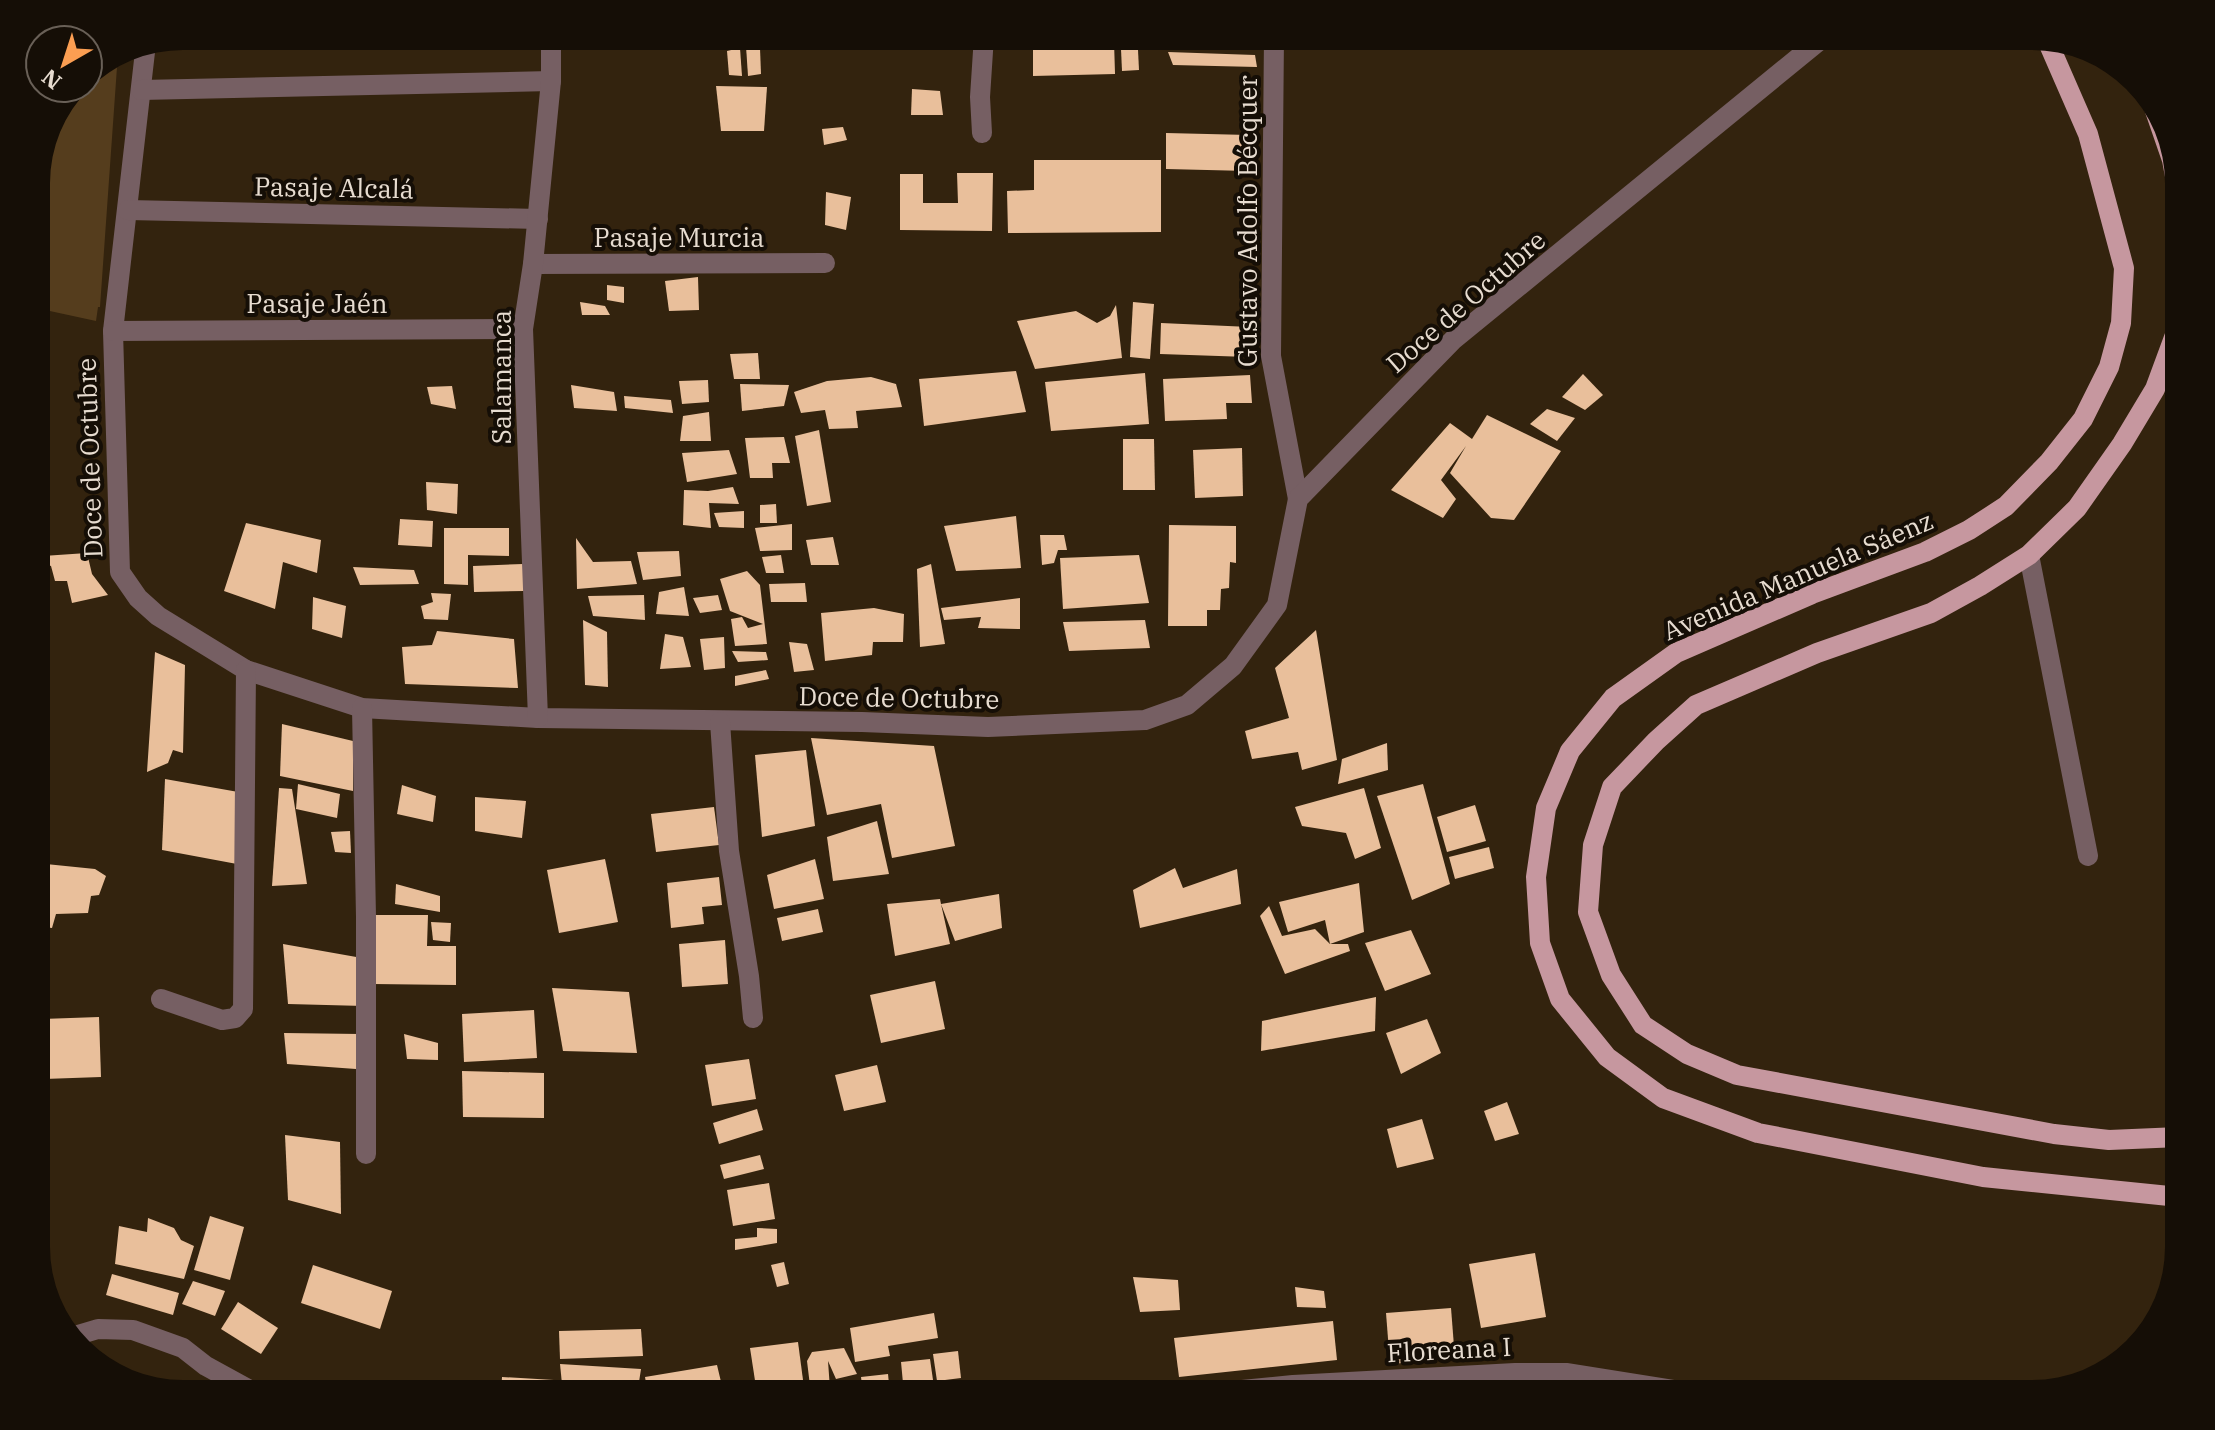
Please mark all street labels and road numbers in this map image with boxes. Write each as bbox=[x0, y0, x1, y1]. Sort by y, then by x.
street label: Gustavo Adolfo Bécquer bbox=[1230, 75, 1264, 367]
street label: Pasaje Alcalá bbox=[254, 169, 414, 205]
street label: Pasaje Murcia bbox=[594, 220, 764, 254]
street label: Doce de Octubre bbox=[1379, 223, 1552, 380]
street label: Pasaje Jaén bbox=[246, 286, 388, 320]
street label: Salamanca bbox=[484, 310, 518, 444]
street label: Doce de Octubre bbox=[69, 357, 109, 559]
street label: Avenida Manuela Sáenz bbox=[1657, 503, 1938, 647]
street label: Doce de Octubre bbox=[798, 678, 1000, 716]
street label: Floreana I bbox=[1386, 1329, 1512, 1369]

